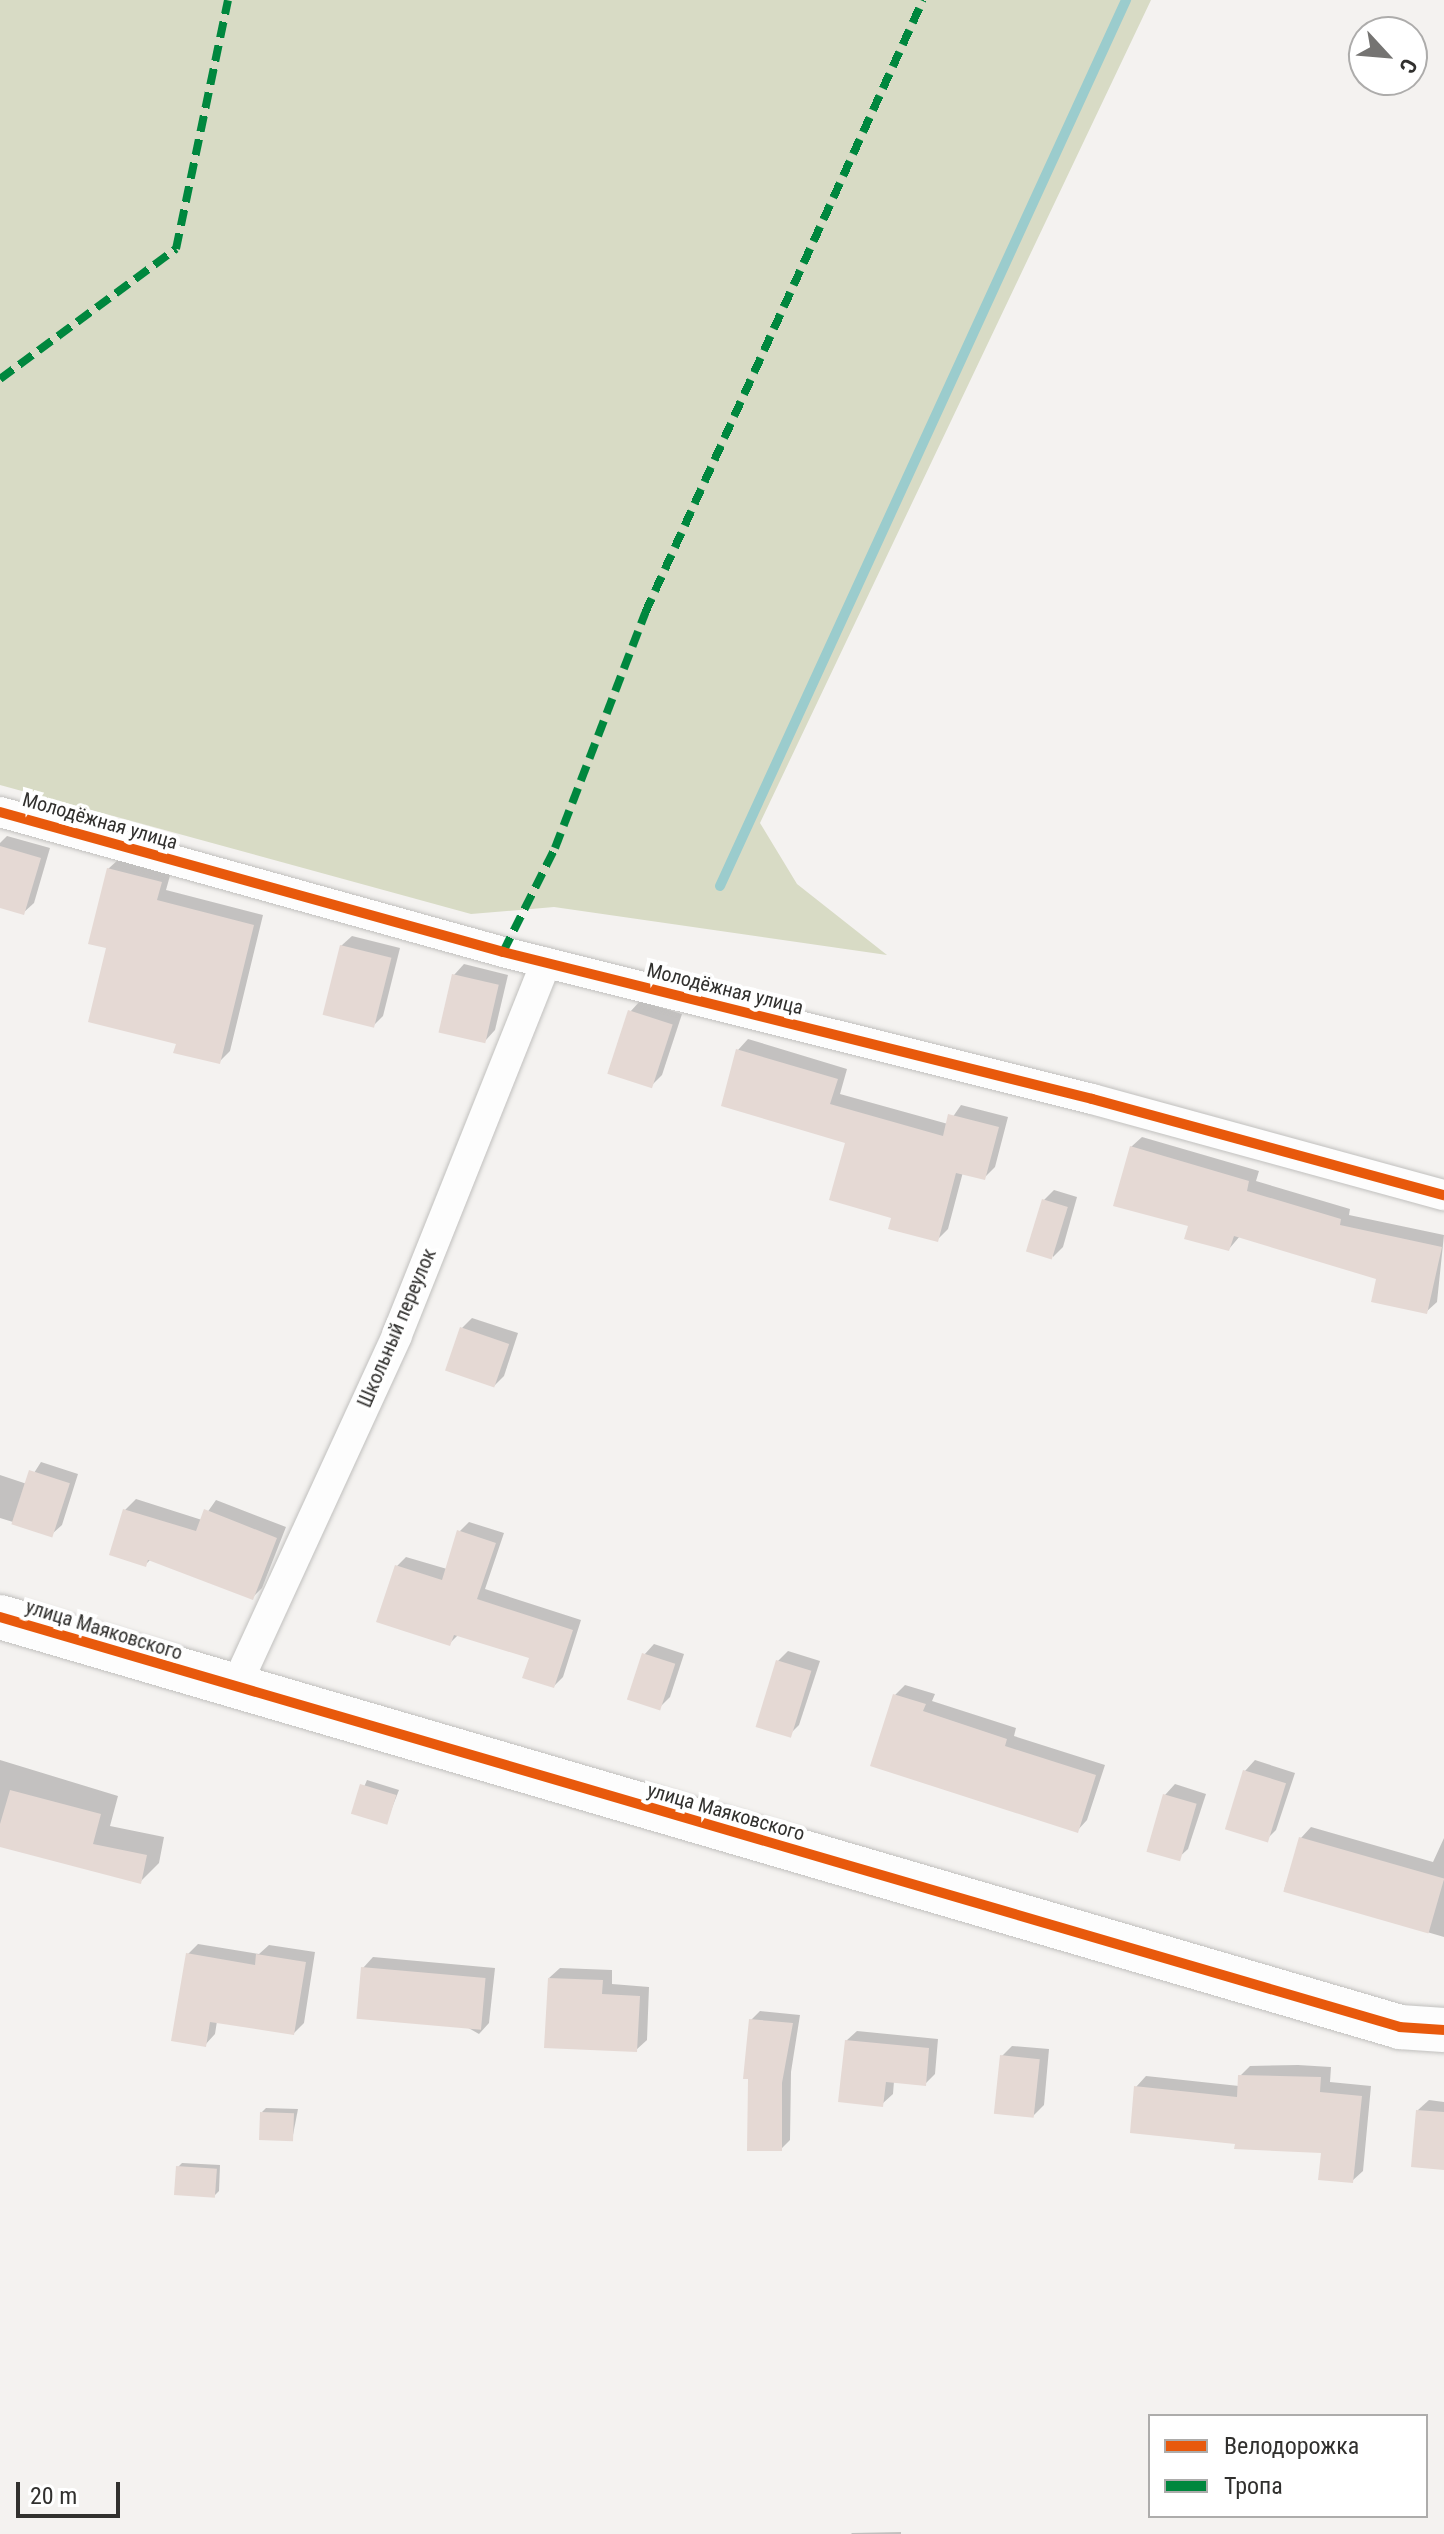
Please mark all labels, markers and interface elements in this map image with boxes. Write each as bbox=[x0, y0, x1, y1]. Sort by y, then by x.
north arrow bbox=[1348, 16, 1428, 96]
text: С bbox=[1394, 55, 1422, 77]
street label: Молодёжная улица bbox=[20, 787, 180, 855]
street label: Молодёжная улица bbox=[644, 958, 806, 1020]
street label: Школьный переулок bbox=[353, 1245, 441, 1411]
street label: улица Маяковского bbox=[23, 1595, 185, 1665]
street label: улица Маяковского bbox=[644, 1778, 808, 1846]
legend bbox=[1148, 2414, 1428, 2518]
text: Велодорожка bbox=[1224, 2432, 1359, 2460]
scale bar bbox=[20, 2466, 124, 2516]
text: Тропа bbox=[1224, 2472, 1283, 2500]
text: 20 m bbox=[30, 2482, 77, 2510]

